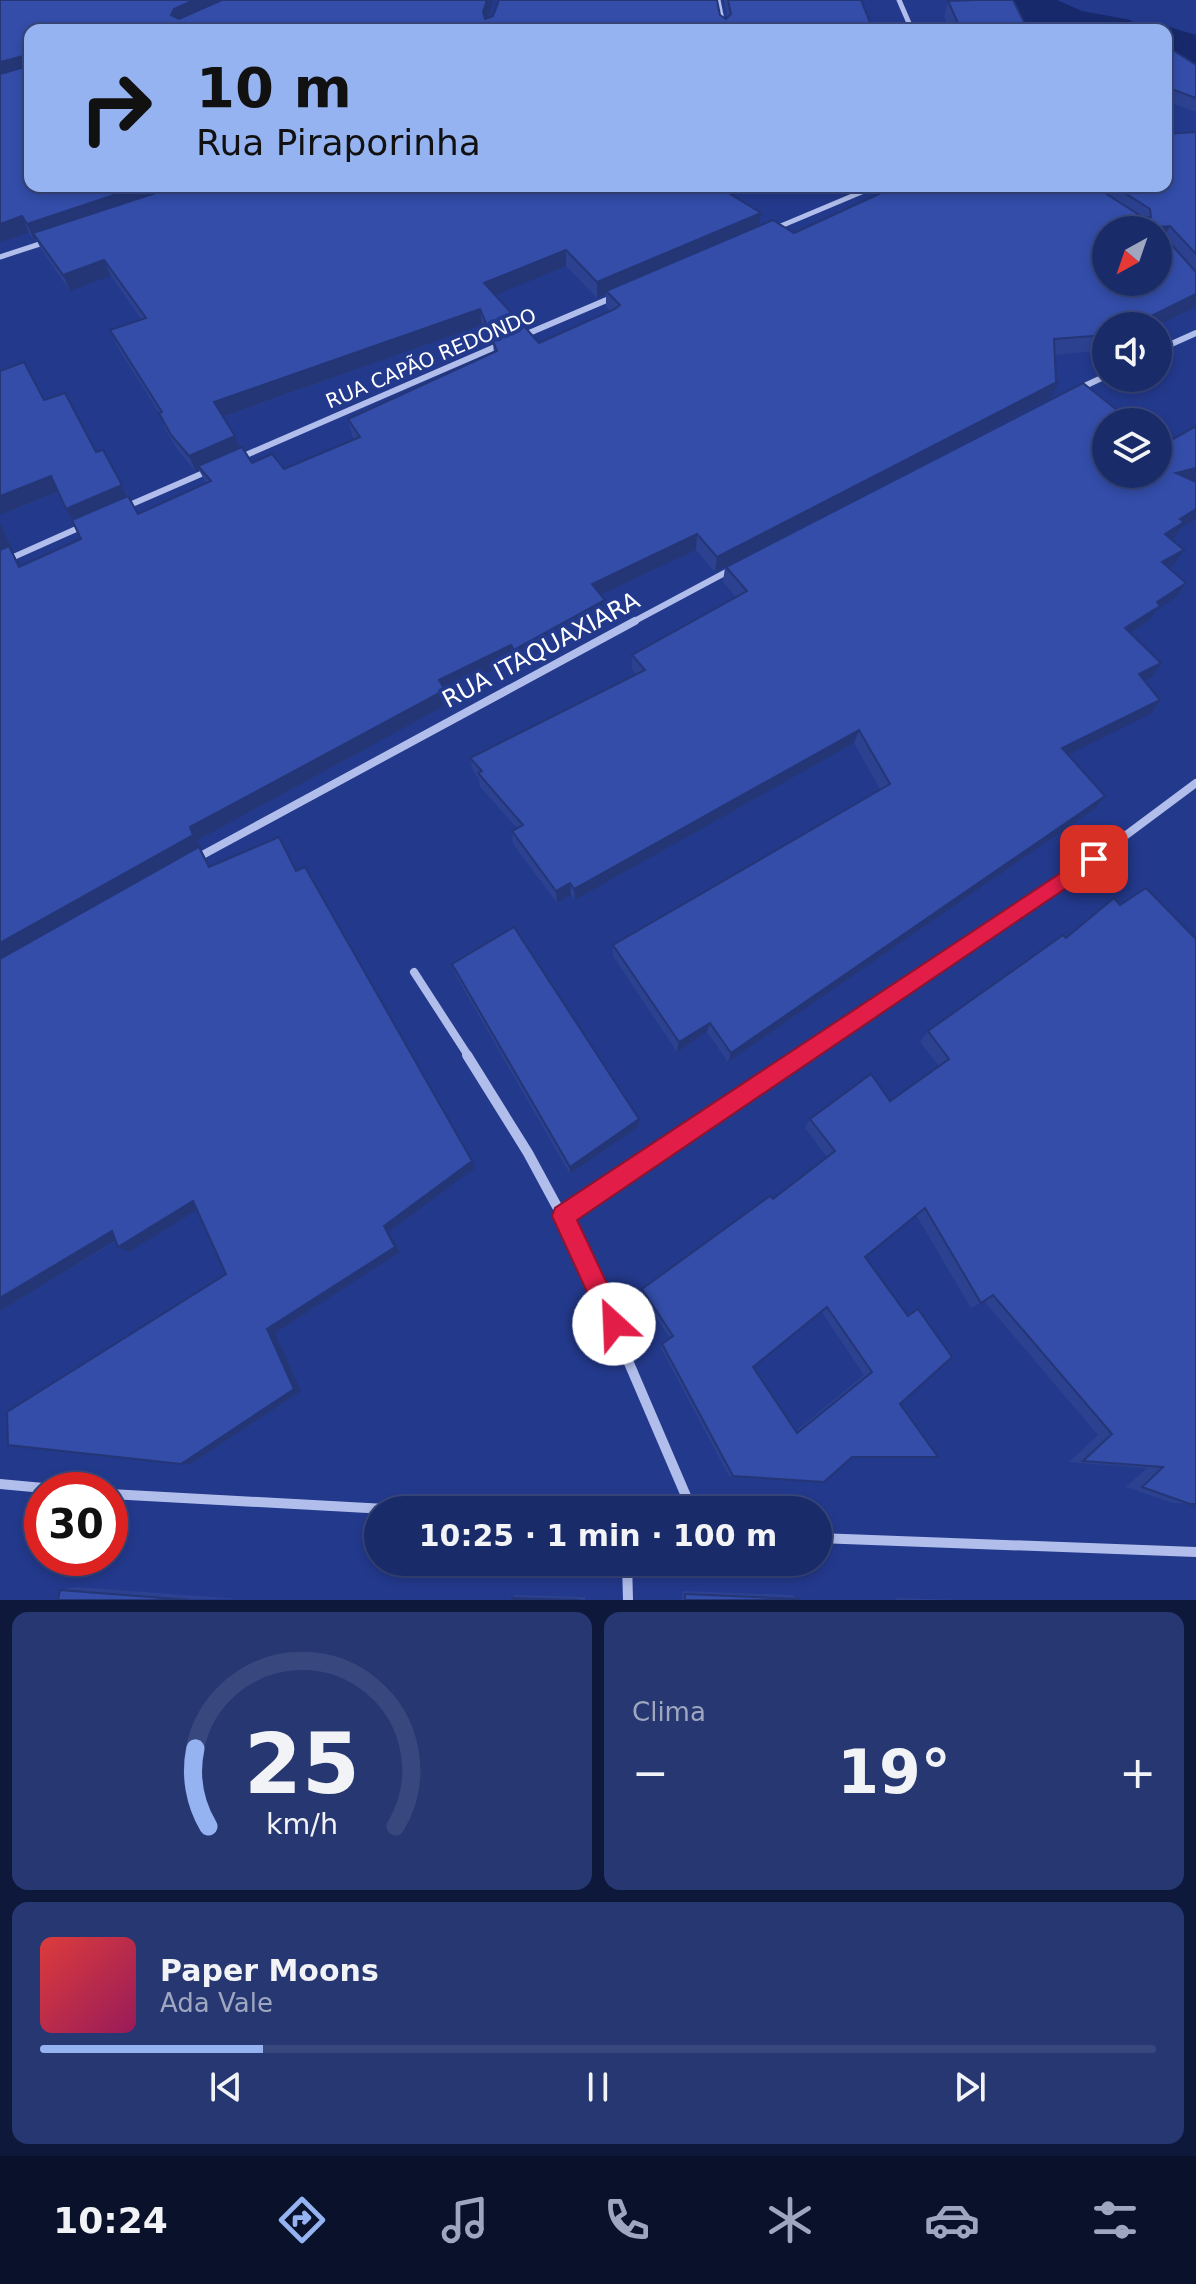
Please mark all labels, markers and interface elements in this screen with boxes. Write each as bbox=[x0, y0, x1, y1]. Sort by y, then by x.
text: 10 m bbox=[196, 55, 352, 120]
icon: right bbox=[64, 56, 168, 160]
text: Rua Piraporinha bbox=[196, 122, 481, 163]
north arrow bbox=[1092, 216, 1172, 296]
map controls bbox=[1092, 216, 1172, 488]
street label: RUA CAPÃO REDONDO bbox=[322, 303, 540, 413]
button: sound bbox=[1092, 312, 1172, 392]
button: layers bbox=[1092, 408, 1172, 488]
street label: RUA ITAQUAXIARA bbox=[438, 586, 645, 714]
pin bbox=[1060, 825, 1128, 893]
icon: arrive bbox=[1072, 837, 1116, 881]
position arrow bbox=[572, 1282, 656, 1366]
speed limit sign: 30 bbox=[24, 1472, 128, 1576]
text: 10:25 · 1 min · 100 m bbox=[419, 1518, 777, 1553]
text: Clima bbox=[632, 1697, 706, 1727]
text: 25 bbox=[244, 1716, 360, 1813]
text: 19° bbox=[837, 1737, 951, 1807]
text: − bbox=[632, 1747, 669, 1798]
text: + bbox=[1119, 1747, 1156, 1798]
text: km/h bbox=[266, 1807, 338, 1841]
text: Paper Moons bbox=[160, 1953, 379, 1988]
text: Ada Vale bbox=[160, 1988, 273, 2018]
icon: previous bbox=[204, 2065, 248, 2109]
icon: pause bbox=[576, 2065, 620, 2109]
icon: next bbox=[948, 2065, 992, 2109]
icon: directions bbox=[274, 2192, 330, 2248]
icon: music bbox=[437, 2192, 493, 2248]
icon: phone bbox=[599, 2192, 655, 2248]
icon: climate bbox=[762, 2192, 818, 2248]
icon: car bbox=[924, 2192, 980, 2248]
icon: filters bbox=[1087, 2192, 1143, 2248]
text: 10:24 bbox=[53, 2200, 168, 2241]

